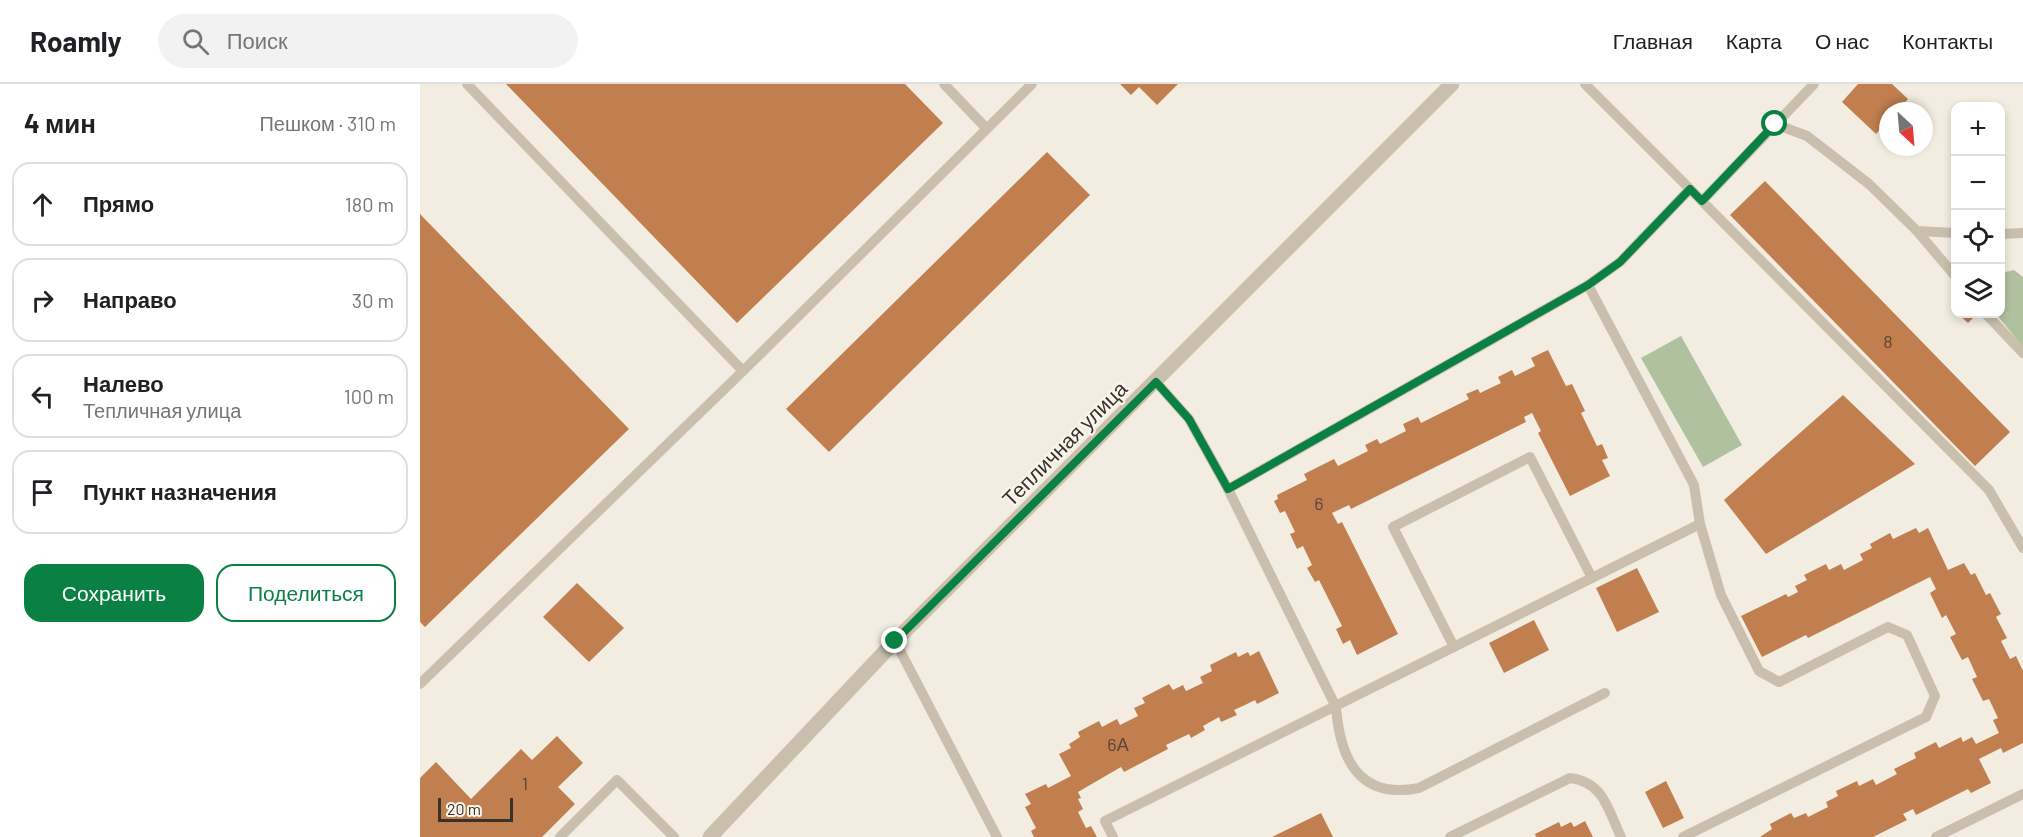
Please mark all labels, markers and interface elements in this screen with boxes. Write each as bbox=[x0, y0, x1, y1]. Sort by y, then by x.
search box bbox=[158, 14, 578, 68]
text: Roamly bbox=[30, 24, 122, 58]
icon: search bbox=[179, 25, 212, 58]
text: Поиск bbox=[227, 27, 288, 53]
text: Главная bbox=[1613, 28, 1693, 53]
text: Карта bbox=[1726, 28, 1782, 53]
text: О нас bbox=[1815, 28, 1869, 53]
text: Контакты bbox=[1902, 28, 1993, 53]
north arrow bbox=[1879, 102, 1933, 156]
map controls bbox=[1951, 102, 2005, 318]
button: + bbox=[1951, 102, 2005, 156]
text: 4 мин bbox=[24, 107, 96, 138]
route start bbox=[1761, 110, 1787, 136]
text: Пешком · 310 m bbox=[259, 111, 396, 135]
button: − bbox=[1951, 156, 2005, 210]
icon: ahead bbox=[26, 188, 59, 221]
text: Прямо bbox=[83, 190, 154, 216]
text: 180 m bbox=[345, 192, 394, 216]
button: locate bbox=[1951, 210, 2005, 264]
button: layers bbox=[1951, 264, 2005, 318]
icon: right bbox=[26, 284, 59, 317]
text: Направо bbox=[83, 286, 177, 312]
text: 30 m bbox=[352, 288, 394, 312]
house number: 8 bbox=[1883, 330, 1893, 352]
text: Налево bbox=[83, 370, 164, 396]
street label: Тепличная улица bbox=[996, 375, 1132, 511]
icon: left bbox=[26, 380, 59, 413]
text: 100 m bbox=[344, 384, 394, 408]
text: Тепличная улица bbox=[83, 398, 241, 422]
icon: arrive bbox=[26, 476, 59, 509]
text: Пункт назначения bbox=[83, 478, 277, 504]
house number: 6 bbox=[1314, 492, 1324, 514]
button: Сохранить bbox=[24, 564, 204, 622]
button: Поделиться bbox=[216, 564, 396, 622]
route end bbox=[881, 627, 907, 653]
house number: 6А bbox=[1107, 733, 1129, 755]
house number: 1 bbox=[522, 772, 528, 794]
scale bar bbox=[438, 795, 513, 822]
text: 20 m bbox=[447, 799, 481, 818]

